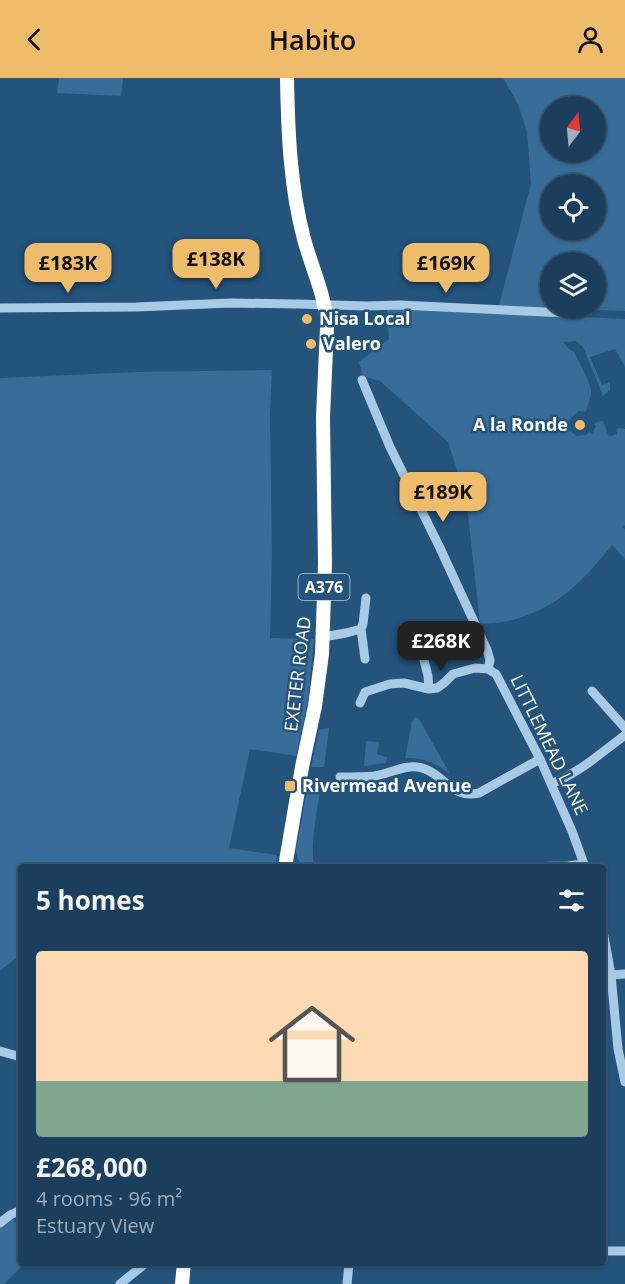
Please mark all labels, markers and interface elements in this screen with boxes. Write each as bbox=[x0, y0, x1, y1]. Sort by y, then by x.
text: Habito bbox=[269, 21, 356, 58]
icon: back bbox=[18, 23, 51, 56]
icon: person bbox=[574, 23, 607, 56]
north arrow bbox=[540, 96, 606, 162]
map controls bbox=[540, 96, 606, 318]
button: locate bbox=[540, 174, 606, 240]
pin: £138K bbox=[174, 239, 258, 290]
pin: £183K bbox=[26, 243, 110, 294]
pin: £169K bbox=[404, 243, 488, 294]
text: £138K bbox=[186, 245, 246, 272]
text: £183K bbox=[38, 249, 98, 276]
text: £169K bbox=[416, 249, 476, 276]
button: layers bbox=[540, 252, 606, 318]
place label: Nisa Local bbox=[319, 306, 411, 330]
marker: Nisa Local bbox=[300, 312, 314, 326]
place label: Valero bbox=[323, 331, 381, 355]
marker: Valero bbox=[304, 337, 318, 351]
place label: A la Ronde bbox=[473, 412, 568, 436]
marker: A la Ronde bbox=[573, 418, 587, 432]
pin: £189K bbox=[401, 472, 485, 523]
text: £189K bbox=[413, 478, 473, 505]
road number: A376 bbox=[298, 574, 350, 600]
street label: EXETER ROAD bbox=[278, 615, 316, 733]
pin: £268K bbox=[399, 621, 483, 672]
text: £268K bbox=[411, 627, 471, 654]
street label: LITTLEMEAD LANE bbox=[506, 670, 594, 819]
place label: Rivermead Avenue bbox=[302, 773, 471, 797]
marker: Rivermead Avenue bbox=[283, 779, 297, 793]
text: 5 homes bbox=[36, 882, 145, 918]
icon: filters bbox=[555, 884, 588, 917]
icon: home bbox=[258, 990, 366, 1098]
text: £268,000 bbox=[36, 1149, 147, 1185]
text: 4 rooms · 96 m² bbox=[36, 1185, 182, 1212]
text: Estuary View bbox=[36, 1212, 154, 1239]

